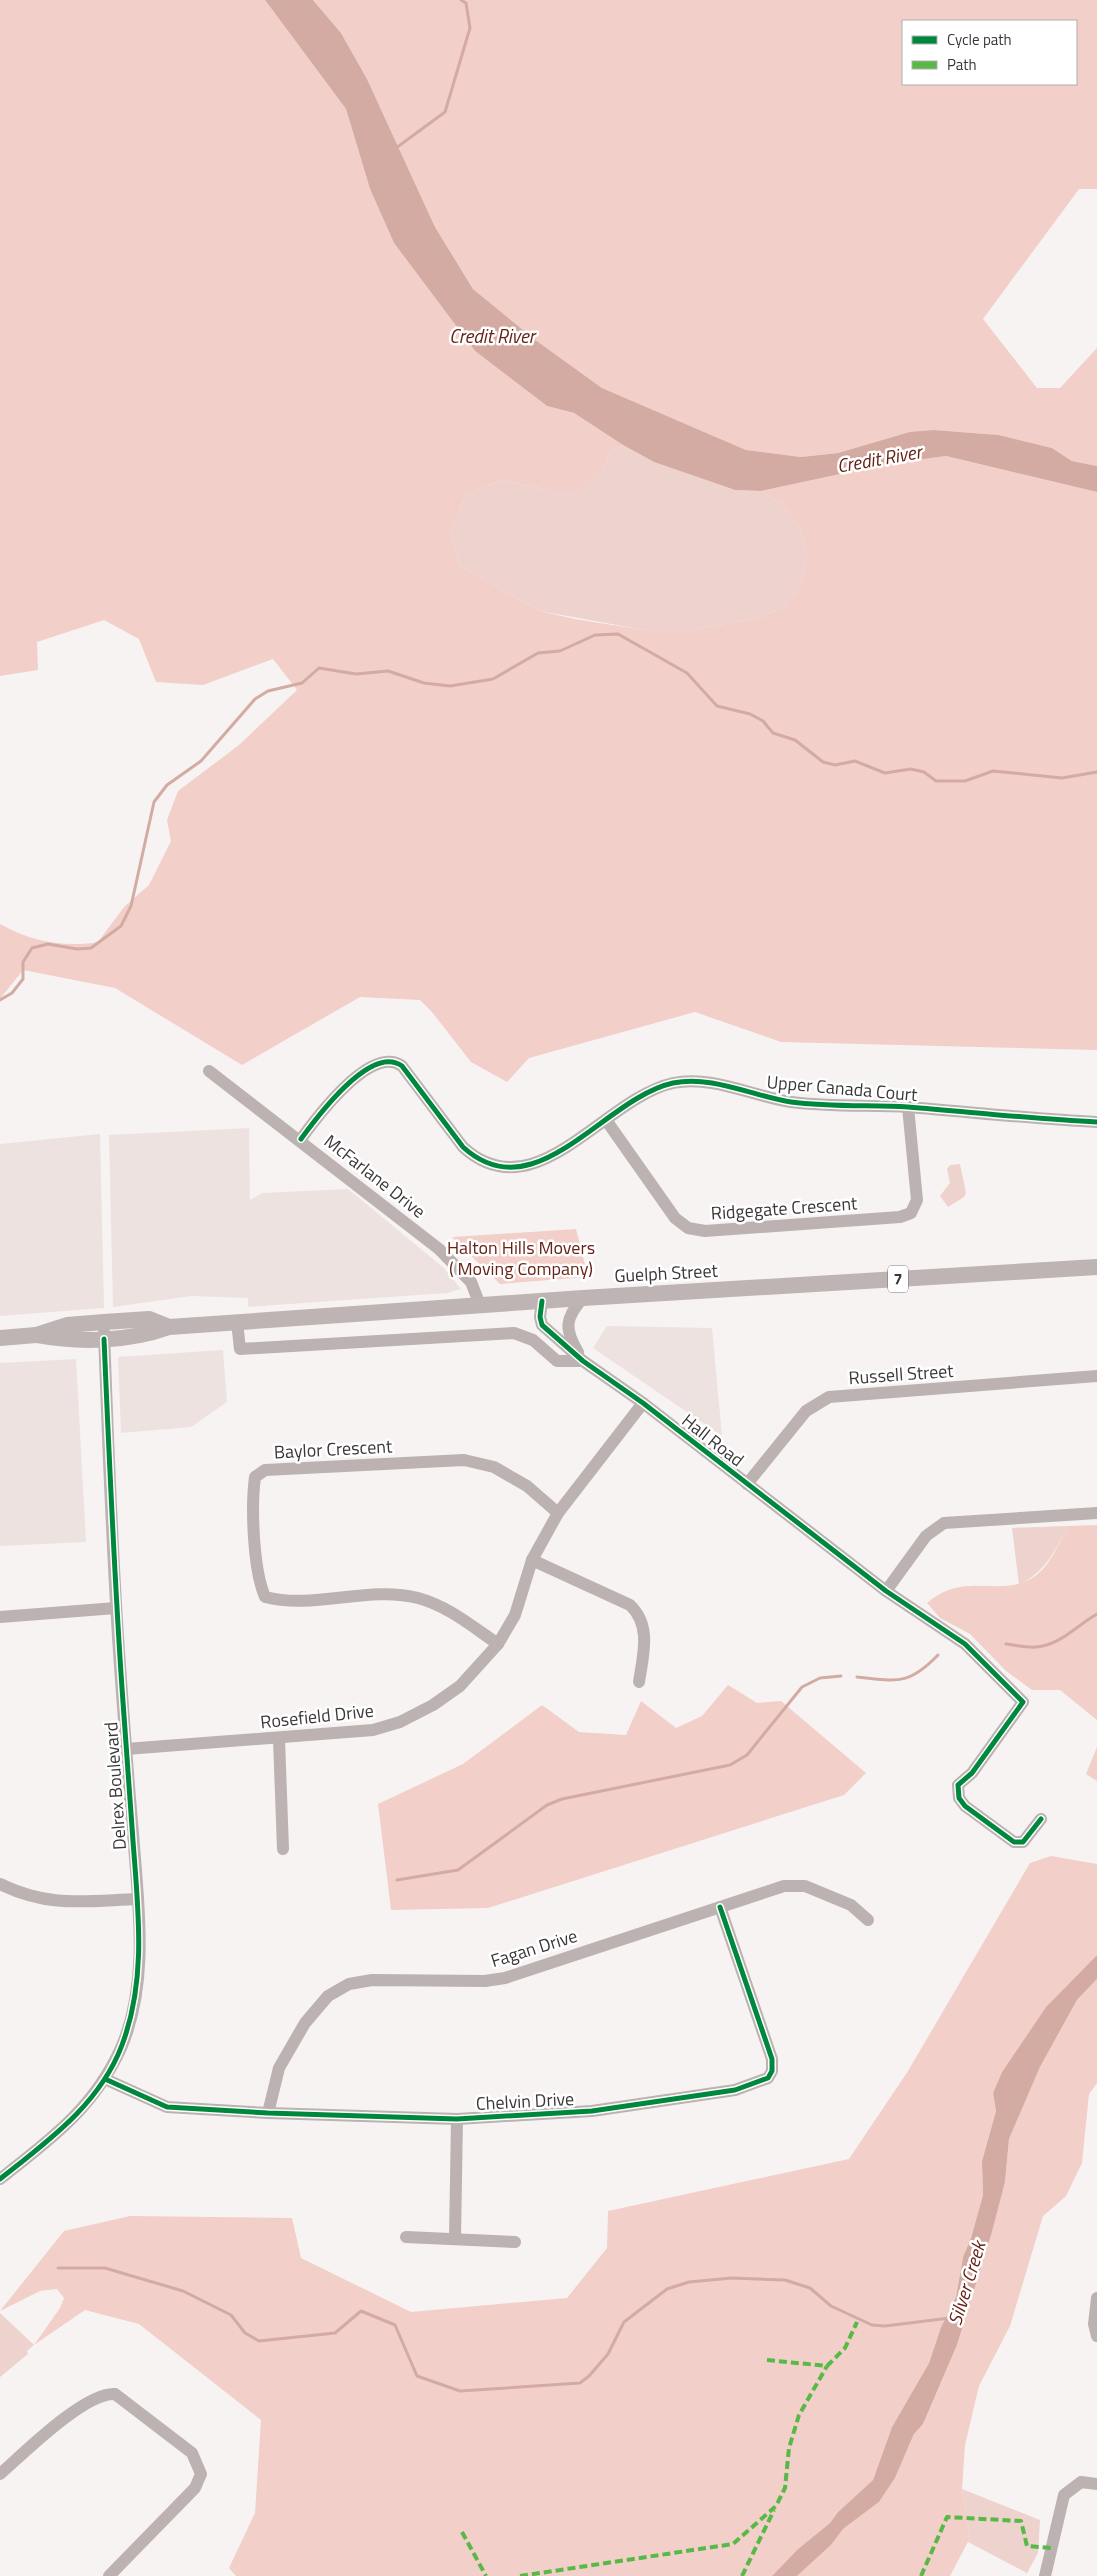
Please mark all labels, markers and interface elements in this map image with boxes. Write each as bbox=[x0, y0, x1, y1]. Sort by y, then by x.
legend bbox=[902, 20, 1077, 85]
text: Cycle path bbox=[947, 28, 1012, 51]
text: Path bbox=[947, 53, 977, 76]
water label: Credit River bbox=[449, 321, 537, 350]
water label: Credit River bbox=[834, 436, 926, 480]
street label: Upper Canada Court bbox=[766, 1068, 919, 1108]
street label: McFarlane Drive bbox=[319, 1128, 431, 1224]
street label: Ridgegate Crescent bbox=[710, 1189, 859, 1227]
park label: Halton Hills Movers ( Moving Company) bbox=[447, 1234, 595, 1282]
street label: Guelph Street bbox=[614, 1257, 719, 1289]
road number: 7 bbox=[888, 1266, 908, 1292]
street label: Russell Street bbox=[848, 1357, 955, 1391]
street label: Hall Road bbox=[676, 1407, 750, 1473]
street label: Baylor Crescent bbox=[273, 1432, 394, 1466]
street label: Rosefield Drive bbox=[259, 1697, 375, 1735]
street label: Delrex Boulevard bbox=[97, 1721, 133, 1851]
street label: Fagan Drive bbox=[487, 1922, 581, 1974]
street label: Chelvin Drive bbox=[475, 2085, 575, 2117]
water label: Silver Creek bbox=[940, 2235, 993, 2328]

